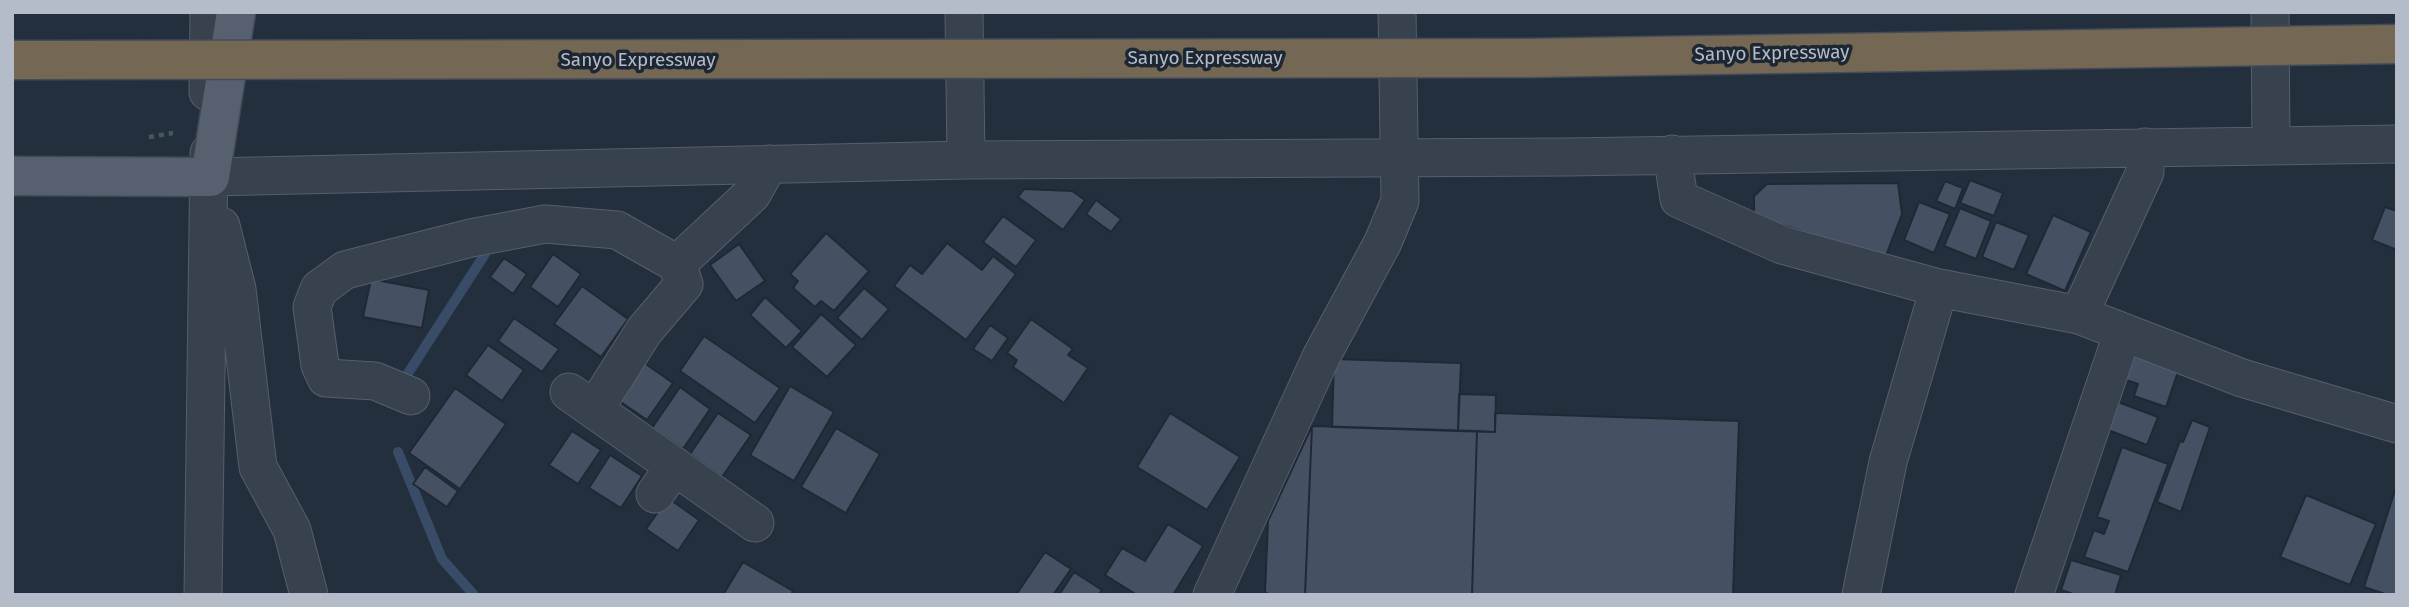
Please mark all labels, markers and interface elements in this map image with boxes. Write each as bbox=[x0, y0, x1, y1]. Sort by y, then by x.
street label: Sanyo Expressway bbox=[1694, 41, 1850, 67]
street label: Sanyo Expressway bbox=[1127, 48, 1283, 70]
street label: Sanyo Expressway bbox=[560, 50, 716, 72]

